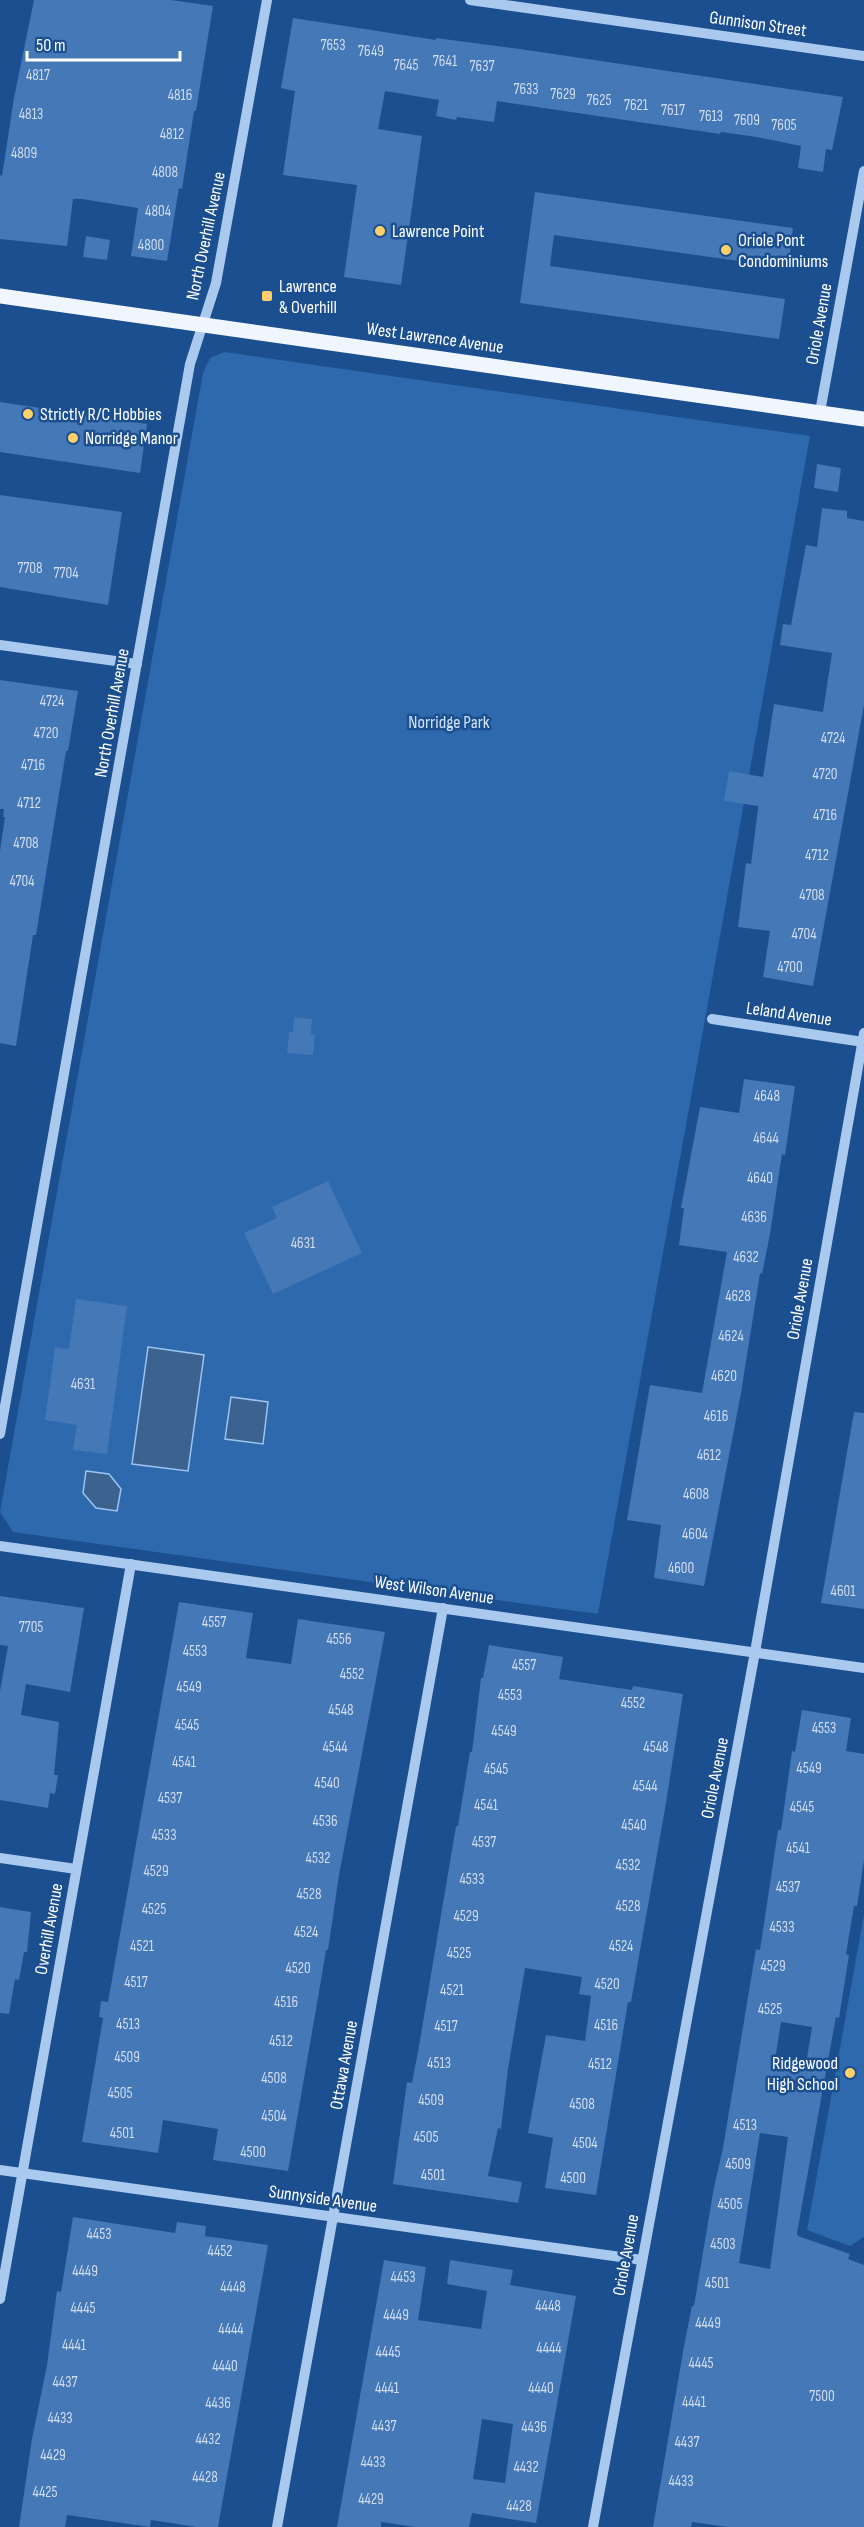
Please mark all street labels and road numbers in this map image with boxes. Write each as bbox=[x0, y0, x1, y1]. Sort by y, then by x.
street label: Gunnison Street bbox=[708, 7, 808, 41]
street label: North Overhill Avenue bbox=[182, 170, 230, 302]
street label: Oriole Avenue bbox=[802, 282, 836, 366]
street label: West Lawrence Avenue bbox=[365, 318, 505, 358]
street label: North Overhill Avenue bbox=[90, 647, 134, 779]
street label: Leland Avenue bbox=[745, 998, 833, 1030]
street label: Oriole Avenue bbox=[783, 1257, 817, 1341]
street label: West Wilson Avenue bbox=[373, 1571, 495, 1609]
street label: Oriole Avenue bbox=[697, 1736, 733, 1820]
street label: Overhill Avenue bbox=[31, 1882, 67, 1976]
street label: Ottawa Avenue bbox=[326, 2019, 362, 2111]
street label: Sunnyside Avenue bbox=[268, 2181, 378, 2217]
street label: Oriole Avenue bbox=[609, 2213, 643, 2297]

